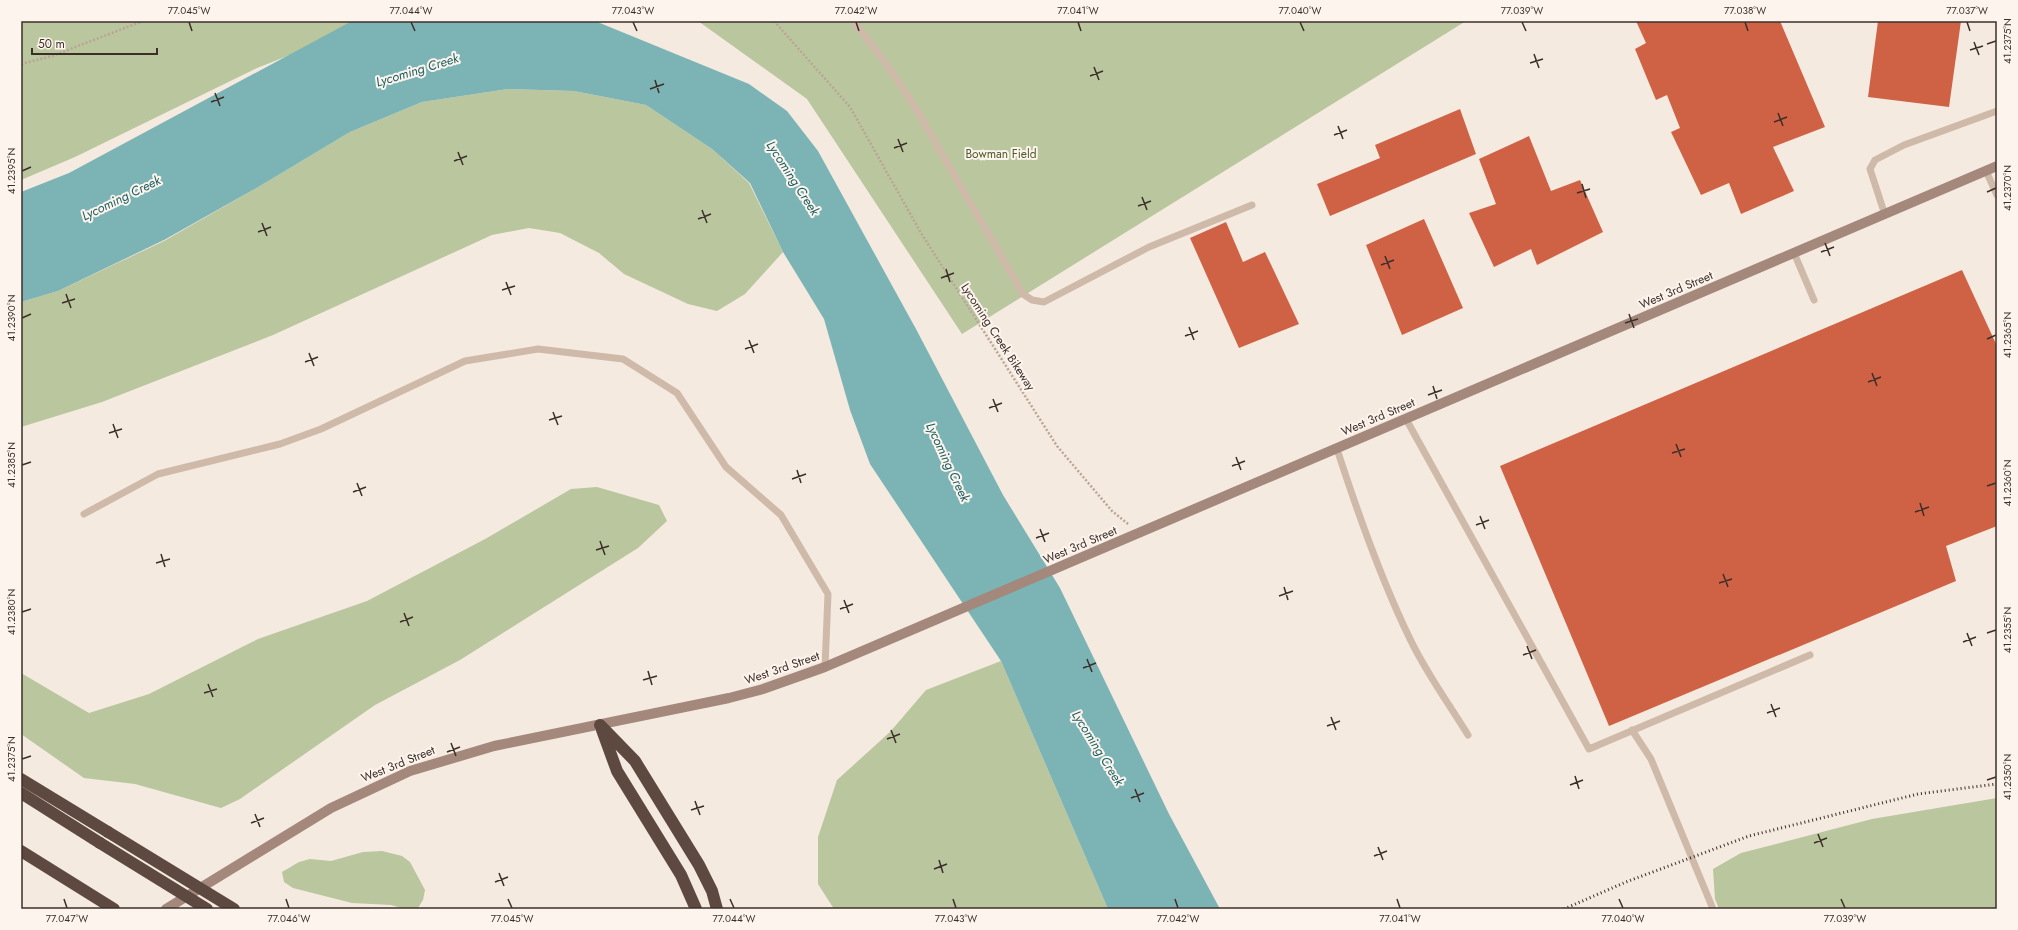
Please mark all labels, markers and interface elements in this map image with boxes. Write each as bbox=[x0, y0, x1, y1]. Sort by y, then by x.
text: 77.045°W bbox=[168, 3, 210, 18]
text: 77.044°W bbox=[390, 3, 433, 18]
text: 77.043°W bbox=[612, 3, 654, 18]
text: 77.042°W bbox=[835, 3, 877, 18]
text: 77.041°W bbox=[1057, 3, 1099, 18]
text: 77.040°W bbox=[1278, 3, 1322, 18]
text: 77.039°W bbox=[1501, 3, 1543, 18]
text: 77.038°W bbox=[1724, 3, 1766, 18]
text: 77.037°W bbox=[1946, 3, 1988, 18]
text: 41.2375°N bbox=[2000, 18, 2015, 64]
scale bar bbox=[32, 30, 157, 56]
text: 50 m bbox=[38, 35, 65, 53]
water label: Lycoming Creek bbox=[373, 48, 461, 92]
water label: Lycoming Creek bbox=[762, 137, 824, 219]
park label: Bowman Field bbox=[965, 145, 1037, 163]
text: 41.2395°N bbox=[4, 148, 19, 194]
text: 41.2370°N bbox=[2000, 165, 2015, 211]
water label: Lycoming Creek bbox=[78, 171, 164, 225]
street label: West 3rd Street bbox=[1637, 266, 1716, 314]
street label: Lycoming Creek Bikeway bbox=[956, 280, 1040, 395]
text: 41.2390°N bbox=[4, 295, 19, 341]
text: 41.2365°N bbox=[2000, 312, 2015, 358]
street label: West 3rd Street bbox=[1339, 393, 1418, 441]
water label: Lycoming Creek bbox=[921, 419, 975, 505]
text: 41.2385°N bbox=[4, 442, 19, 488]
text: 41.2360°N bbox=[2000, 460, 2015, 506]
street label: West 3rd Street bbox=[1041, 521, 1120, 569]
text: 41.2380°N bbox=[4, 589, 19, 635]
text: 41.2355°N bbox=[2000, 607, 2015, 653]
street label: West 3rd Street bbox=[742, 647, 822, 689]
water label: Lycoming Creek bbox=[1067, 707, 1129, 790]
text: 41.2375°N bbox=[4, 736, 19, 782]
street label: West 3rd Street bbox=[358, 741, 438, 787]
text: 41.2350°N bbox=[2000, 754, 2015, 800]
text: 77.047°W bbox=[46, 911, 88, 926]
text: 77.046°W bbox=[268, 911, 310, 926]
text: 77.045°W bbox=[491, 911, 533, 926]
text: 77.044°W bbox=[713, 911, 756, 926]
text: 77.043°W bbox=[935, 911, 977, 926]
text: 77.042°W bbox=[1157, 911, 1199, 926]
text: 77.041°W bbox=[1379, 911, 1421, 926]
text: 77.040°W bbox=[1601, 911, 1645, 926]
text: 77.039°W bbox=[1824, 911, 1866, 926]

